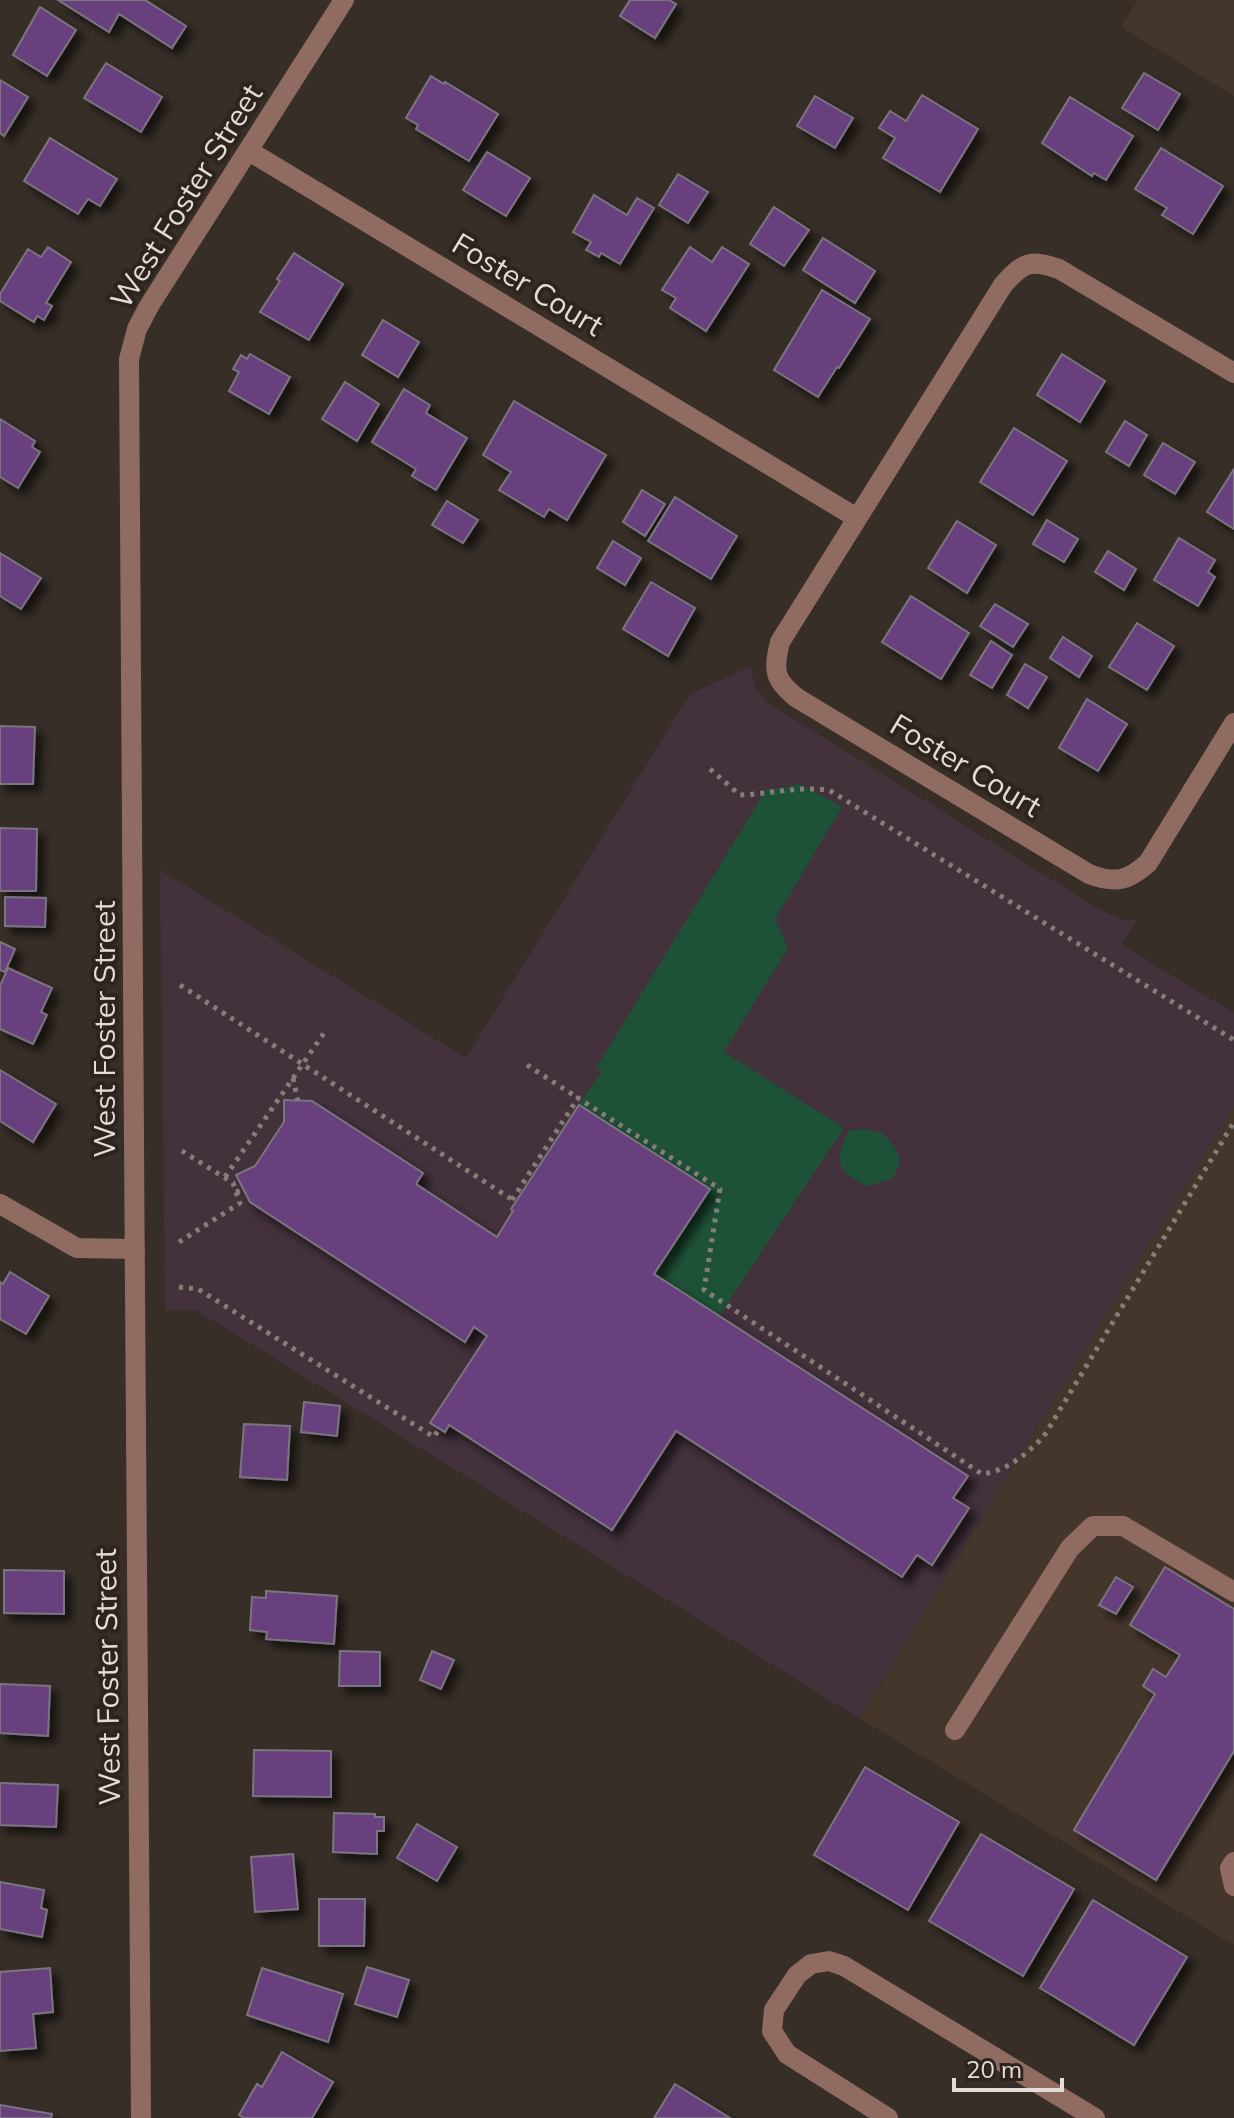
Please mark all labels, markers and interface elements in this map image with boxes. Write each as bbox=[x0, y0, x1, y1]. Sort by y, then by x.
street label: West Foster Street bbox=[102, 77, 270, 315]
street label: Foster Court bbox=[446, 224, 610, 344]
street label: Foster Court bbox=[884, 705, 1048, 825]
street label: West Foster Street bbox=[85, 900, 123, 1158]
street label: West Foster Street bbox=[86, 1548, 128, 1806]
scale bar bbox=[954, 2042, 1062, 2092]
text: 20 m bbox=[966, 2054, 1022, 2084]

